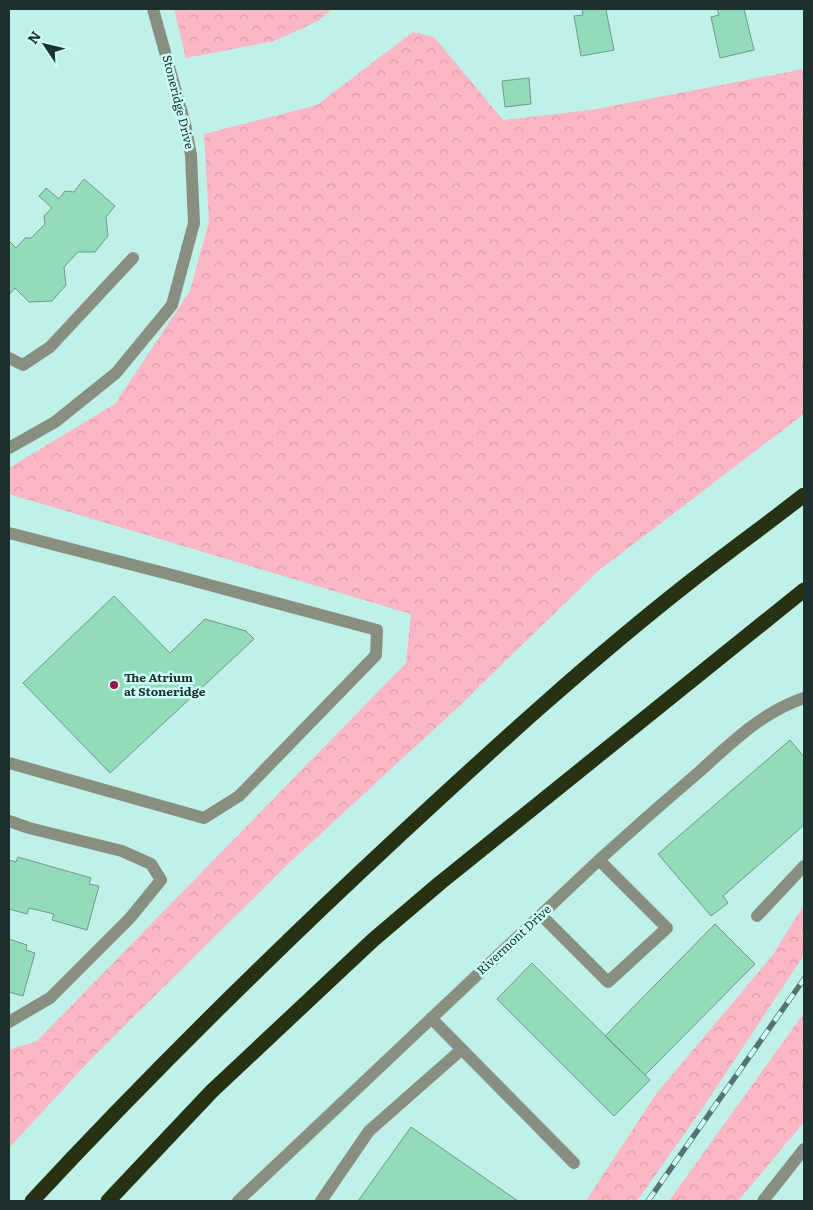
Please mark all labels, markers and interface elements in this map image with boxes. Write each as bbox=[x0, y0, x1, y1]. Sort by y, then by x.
north arrow bbox=[20, 20, 70, 70]
text: N bbox=[22, 26, 45, 48]
street label: Stoneridge Drive bbox=[159, 53, 199, 151]
place label: The Atrium at Stoneridge bbox=[124, 668, 206, 700]
marker: The Atrium at Stoneridge bbox=[108, 679, 120, 691]
street label: Rivermont Drive bbox=[472, 900, 554, 979]

